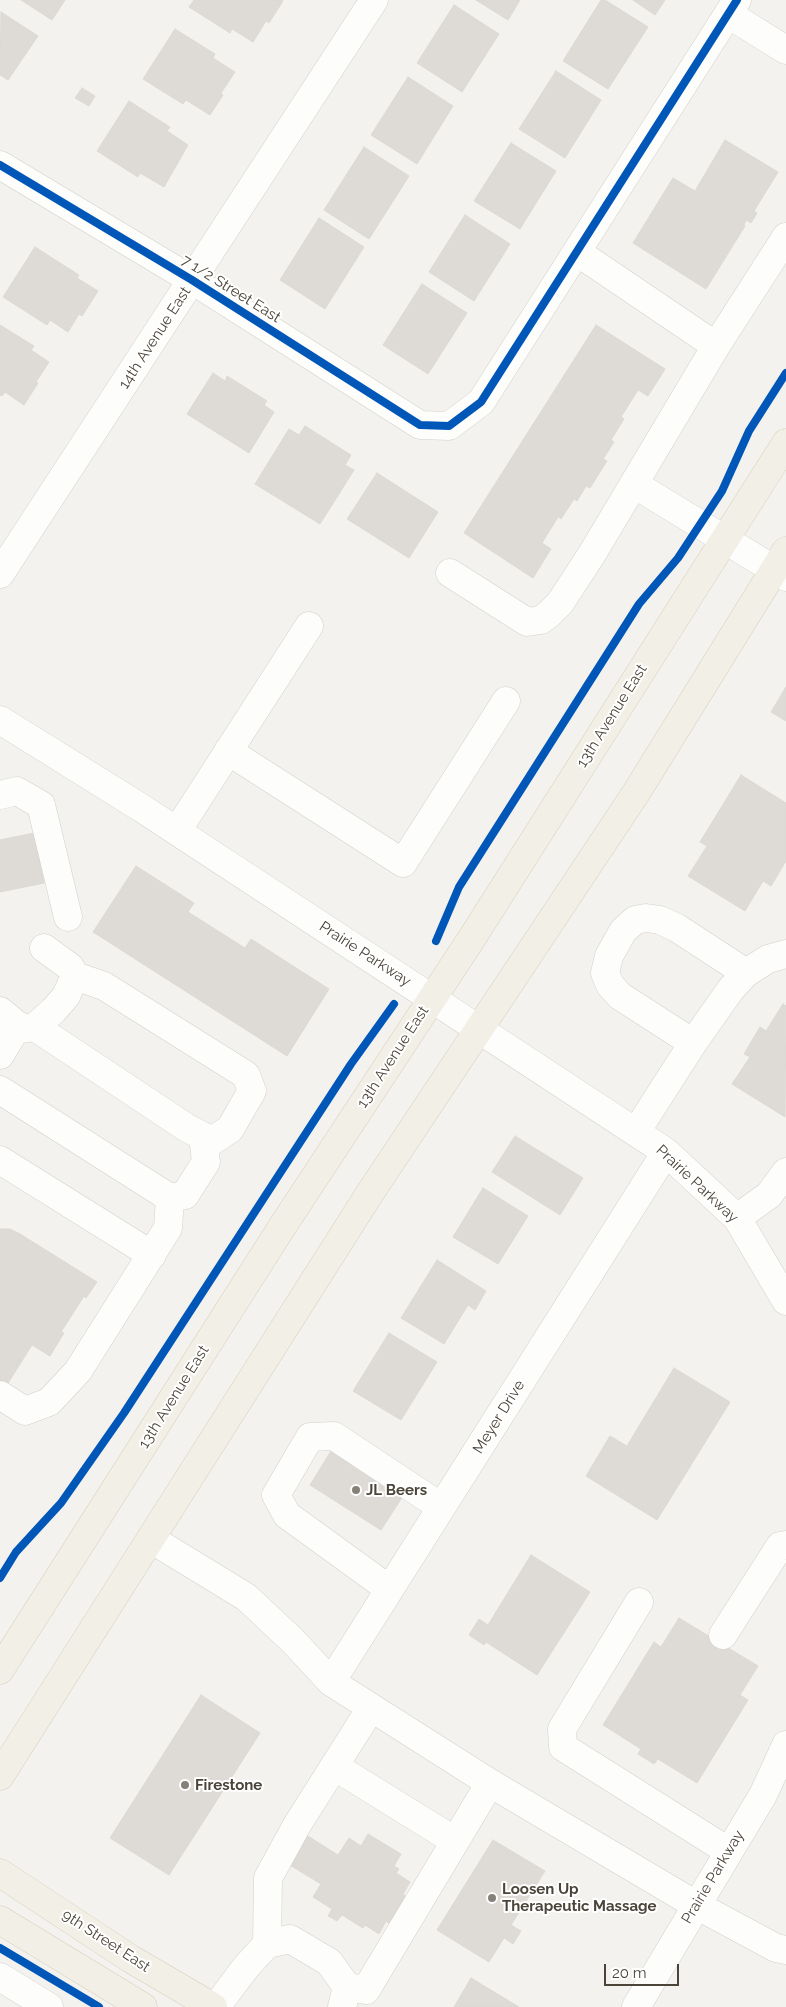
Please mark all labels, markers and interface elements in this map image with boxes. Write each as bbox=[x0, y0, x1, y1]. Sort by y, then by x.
street label: 7 1/2 Street East bbox=[178, 251, 284, 327]
street label: 14th Avenue East bbox=[115, 284, 195, 392]
street label: 13th Avenue East bbox=[573, 661, 651, 771]
street label: Prairie Parkway bbox=[316, 918, 414, 990]
street label: 13th Avenue East bbox=[353, 1003, 433, 1111]
street label: Prairie Parkway bbox=[652, 1141, 742, 1227]
street label: 13th Avenue East bbox=[135, 1342, 213, 1452]
street label: Meyer Drive bbox=[469, 1377, 529, 1457]
place label: JL Beers bbox=[366, 1481, 427, 1499]
marker: JL Beers bbox=[350, 1484, 362, 1496]
place label: Firestone bbox=[195, 1776, 262, 1794]
marker: Firestone bbox=[179, 1779, 191, 1791]
street label: Prairie Parkway bbox=[678, 1827, 748, 1927]
place label: Loosen Up Therapeutic Massage bbox=[502, 1880, 657, 1915]
marker: Loosen Up Therapeutic Massage bbox=[486, 1892, 498, 1904]
street label: 9th Street East bbox=[59, 1906, 153, 1976]
scale bar bbox=[606, 1954, 681, 1986]
text: 20 m bbox=[612, 1964, 647, 1982]

